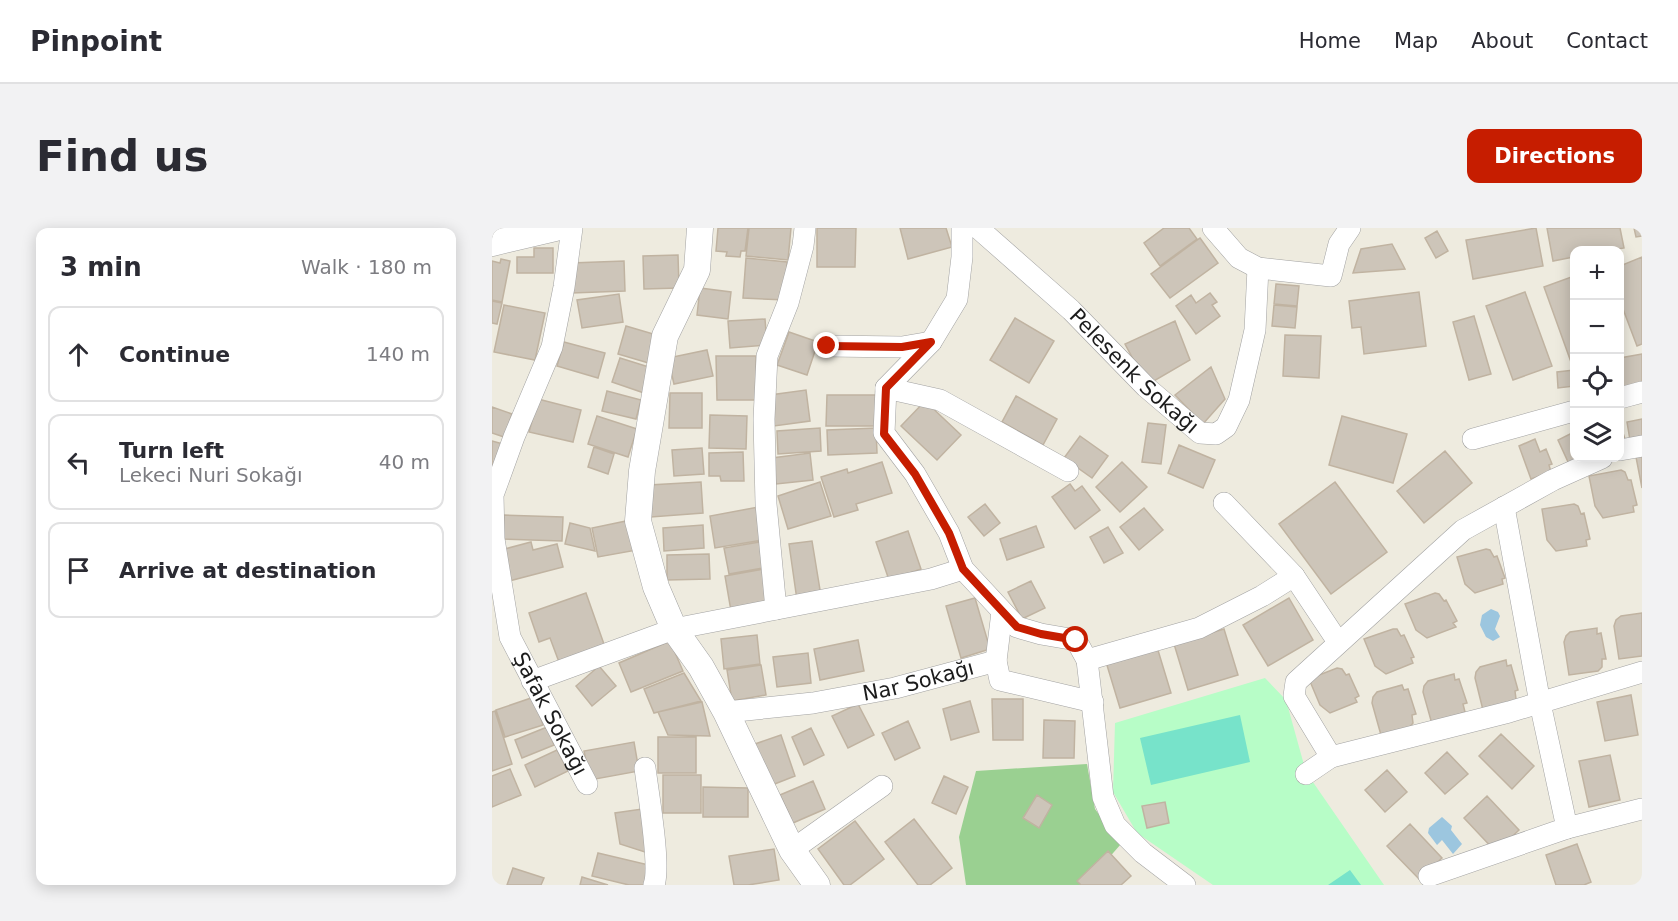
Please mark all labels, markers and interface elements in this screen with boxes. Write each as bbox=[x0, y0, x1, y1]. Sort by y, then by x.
text: Pinpoint bbox=[30, 25, 162, 58]
text: Home bbox=[1299, 29, 1361, 53]
text: Map bbox=[1394, 29, 1438, 53]
text: About bbox=[1471, 29, 1533, 53]
text: Contact bbox=[1566, 29, 1648, 53]
button: Directions bbox=[1467, 129, 1642, 183]
text: Find us bbox=[36, 132, 209, 181]
map controls bbox=[1570, 246, 1624, 462]
button: + bbox=[1570, 246, 1624, 300]
text: 3 min bbox=[60, 252, 142, 282]
text: Walk · 180 m bbox=[301, 255, 432, 279]
button: − bbox=[1570, 300, 1624, 354]
street label: Pelesenk Sokağı bbox=[1065, 304, 1204, 439]
route end bbox=[813, 332, 839, 358]
icon: ahead bbox=[62, 338, 95, 371]
text: Continue bbox=[119, 342, 230, 367]
text: 140 m bbox=[366, 342, 430, 366]
button: locate bbox=[1570, 354, 1624, 408]
button: layers bbox=[1570, 408, 1624, 462]
text: Turn left bbox=[119, 438, 224, 463]
icon: left bbox=[62, 446, 95, 479]
text: 40 m bbox=[379, 450, 430, 474]
text: Lekeci Nuri Sokağı bbox=[119, 463, 303, 487]
icon: arrive bbox=[62, 554, 95, 587]
text: Arrive at destination bbox=[119, 558, 376, 583]
route start bbox=[1062, 626, 1088, 652]
street label: Şafak Sokağı bbox=[508, 648, 592, 779]
street label: Nar Sokağı bbox=[861, 655, 977, 706]

